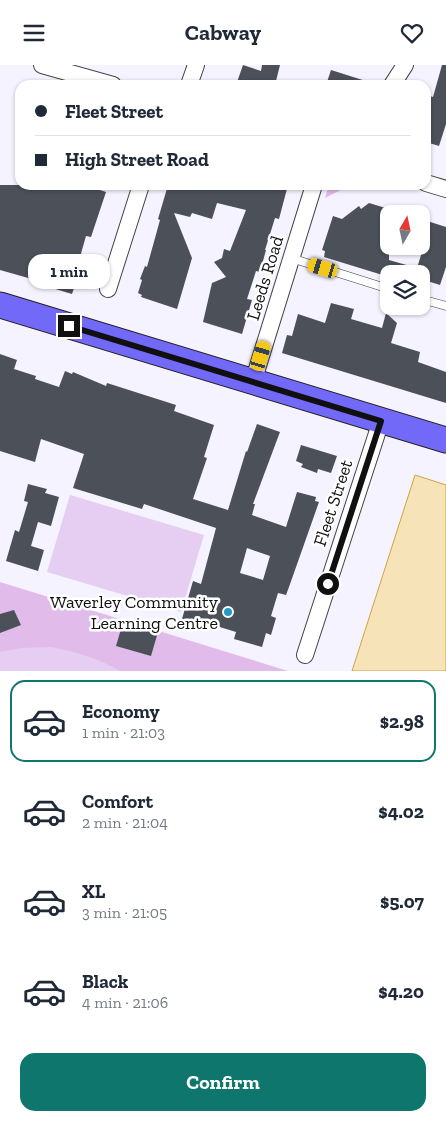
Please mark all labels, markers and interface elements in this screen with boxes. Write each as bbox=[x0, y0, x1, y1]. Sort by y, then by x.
icon: menu bbox=[20, 19, 48, 47]
text: Cabway bbox=[185, 19, 261, 46]
icon: heart bbox=[398, 19, 426, 47]
text: Fleet Street bbox=[65, 100, 163, 123]
text: High Street Road bbox=[65, 148, 209, 171]
north arrow bbox=[380, 205, 430, 255]
map controls bbox=[380, 205, 430, 315]
street label: Leeds Road bbox=[242, 233, 288, 323]
callout: 1 min bbox=[28, 253, 110, 289]
car bbox=[306, 256, 339, 280]
text: 1 min bbox=[50, 262, 88, 281]
button: layers bbox=[380, 265, 430, 315]
route end bbox=[58, 315, 80, 337]
car bbox=[249, 339, 272, 373]
street label: Fleet Street bbox=[309, 457, 357, 549]
route start bbox=[317, 573, 339, 595]
place label: Waverley Community Learning Centre bbox=[50, 591, 219, 634]
marker: Waverley Community Learning Centre bbox=[222, 606, 234, 618]
icon: car bbox=[22, 699, 67, 744]
text: Economy bbox=[82, 700, 160, 723]
text: $2.98 bbox=[380, 710, 424, 733]
text: 1 min · 21:03 bbox=[82, 723, 165, 742]
icon: car bbox=[22, 789, 67, 834]
text: Comfort bbox=[82, 790, 153, 813]
text: $4.02 bbox=[378, 800, 424, 823]
text: 2 min · 21:04 bbox=[82, 813, 168, 832]
icon: car bbox=[22, 879, 67, 924]
text: XL bbox=[82, 880, 105, 903]
text: $5.07 bbox=[380, 890, 424, 913]
text: 3 min · 21:05 bbox=[82, 903, 167, 922]
icon: car bbox=[22, 969, 67, 1014]
text: Black bbox=[82, 970, 128, 993]
text: $4.20 bbox=[378, 980, 424, 1003]
text: 4 min · 21:06 bbox=[82, 993, 168, 1012]
button: Confirm bbox=[20, 1053, 426, 1111]

